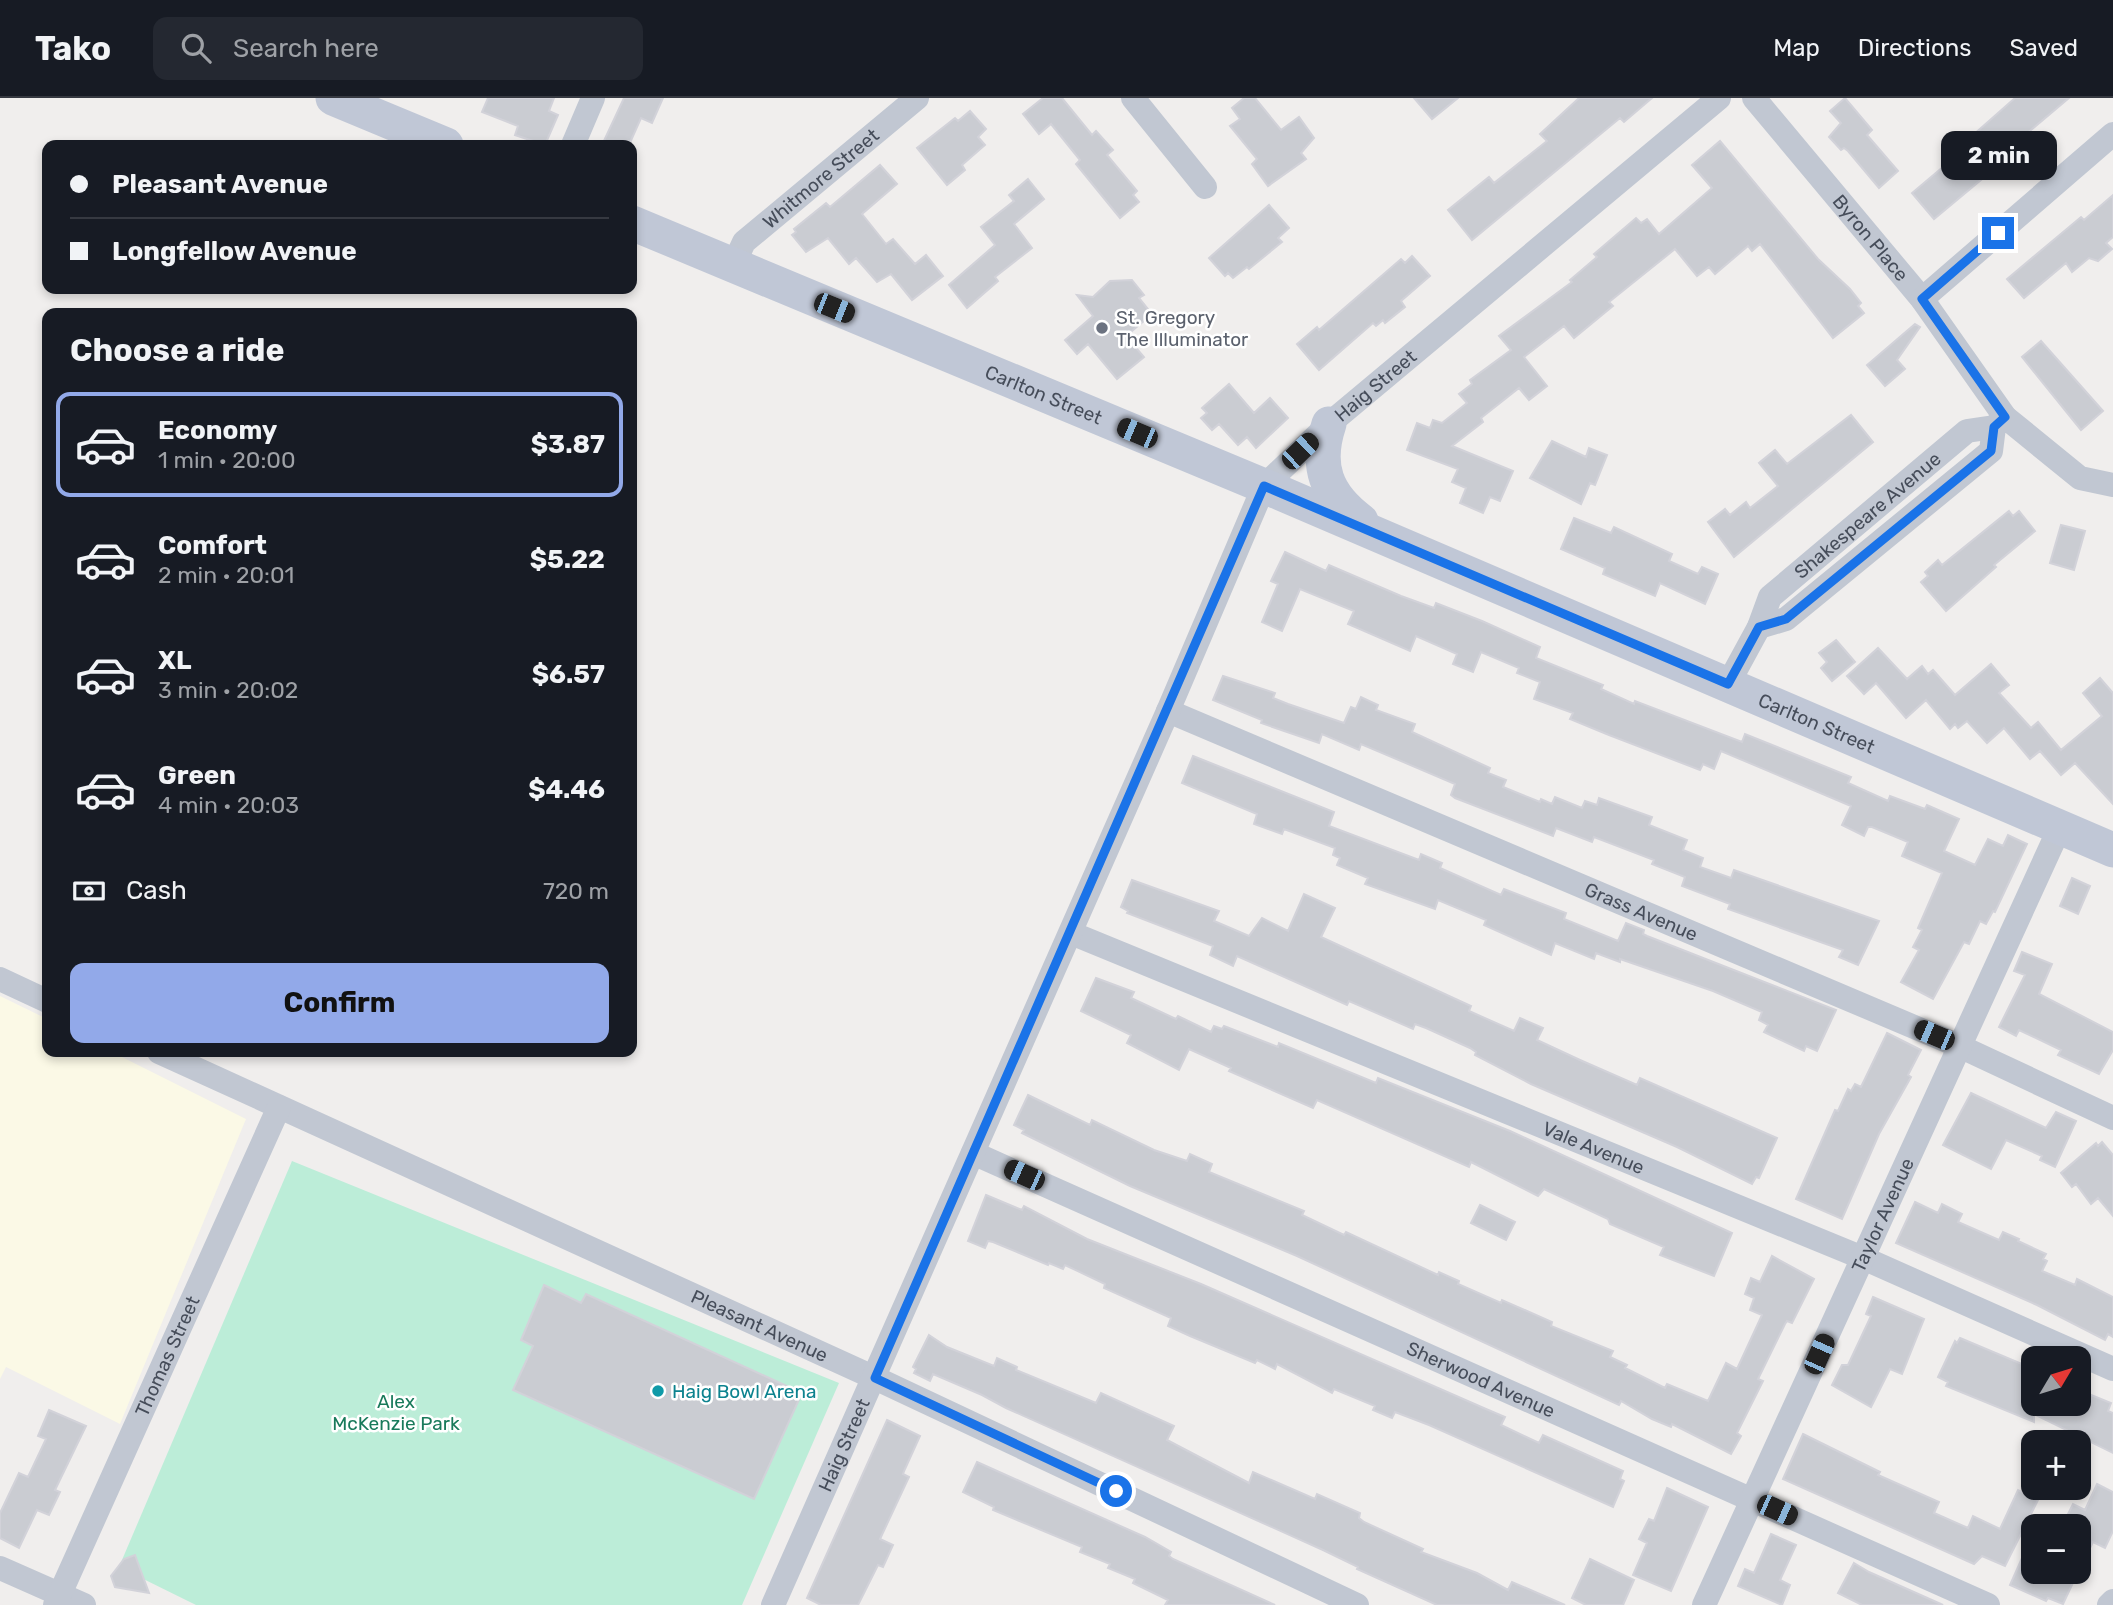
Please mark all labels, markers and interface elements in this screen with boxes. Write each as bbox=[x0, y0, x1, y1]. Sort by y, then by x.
search box bbox=[153, 17, 643, 80]
text: Tako bbox=[35, 29, 111, 68]
icon: search bbox=[177, 29, 215, 67]
text: Search here bbox=[233, 33, 379, 64]
text: Map bbox=[1773, 34, 1820, 62]
text: Directions bbox=[1858, 34, 1971, 62]
text: Saved bbox=[2009, 34, 2078, 62]
street label: Whitmore Street bbox=[758, 123, 884, 233]
callout: 2 min bbox=[1940, 131, 2056, 180]
text: 2 min bbox=[1968, 141, 2030, 169]
text: Pleasant Avenue bbox=[112, 169, 328, 200]
street label: Byron Place bbox=[1828, 190, 1913, 286]
route end bbox=[1982, 217, 2014, 249]
text: Longfellow Avenue bbox=[112, 236, 357, 267]
car bbox=[811, 290, 858, 326]
place label: St. Gregory The Illuminator bbox=[1116, 306, 1249, 351]
marker: St. Gregory The Illuminator bbox=[1094, 320, 1110, 336]
text: Choose a ride bbox=[70, 331, 284, 369]
street label: Haig Street bbox=[1330, 344, 1421, 426]
street label: Carlton Street bbox=[982, 360, 1106, 429]
icon: car bbox=[74, 413, 137, 476]
text: Economy bbox=[158, 415, 277, 446]
car bbox=[1114, 415, 1161, 451]
text: $3.87 bbox=[531, 429, 605, 460]
car bbox=[1278, 429, 1323, 473]
text: 1 min · 20:00 bbox=[158, 446, 296, 474]
street label: Shakespeare Avenue bbox=[1789, 447, 1945, 583]
icon: car bbox=[74, 528, 137, 591]
text: Comfort bbox=[158, 530, 267, 561]
text: $5.22 bbox=[530, 544, 605, 575]
text: 2 min · 20:01 bbox=[158, 561, 294, 589]
icon: car bbox=[74, 643, 137, 706]
text: XL bbox=[158, 645, 191, 676]
text: $6.57 bbox=[532, 659, 605, 690]
text: 3 min · 20:02 bbox=[158, 676, 298, 704]
street label: Carlton Street bbox=[1755, 688, 1879, 758]
icon: car bbox=[74, 758, 137, 821]
text: Green bbox=[158, 760, 236, 791]
text: $4.46 bbox=[528, 774, 605, 805]
text: 4 min · 20:03 bbox=[158, 791, 299, 819]
icon: cash bbox=[70, 872, 108, 910]
text: Cash bbox=[126, 875, 187, 906]
text: 720 m bbox=[543, 877, 609, 905]
street label: Grass Avenue bbox=[1581, 877, 1701, 946]
button: Confirm bbox=[70, 963, 609, 1043]
car bbox=[1911, 1017, 1958, 1053]
street label: Vale Avenue bbox=[1539, 1116, 1648, 1179]
street label: Taylor Avenue bbox=[1846, 1154, 1919, 1276]
car bbox=[1001, 1157, 1048, 1193]
street label: Pleasant Avenue bbox=[688, 1284, 832, 1367]
street label: Thomas Street bbox=[130, 1292, 204, 1420]
car bbox=[1801, 1331, 1838, 1377]
street label: Sherwood Avenue bbox=[1403, 1336, 1559, 1422]
north arrow bbox=[2021, 1346, 2091, 1416]
map controls bbox=[2021, 1346, 2091, 1584]
place label: Haig Bowl Arena bbox=[672, 1380, 816, 1403]
marker: Haig Bowl Arena bbox=[650, 1383, 666, 1399]
park label: Alex McKenzie Park bbox=[332, 1390, 460, 1435]
street label: Haig Street bbox=[813, 1394, 875, 1495]
button: + bbox=[2021, 1430, 2091, 1500]
route start bbox=[1100, 1475, 1132, 1507]
car bbox=[1754, 1492, 1801, 1528]
button: − bbox=[2021, 1514, 2091, 1584]

